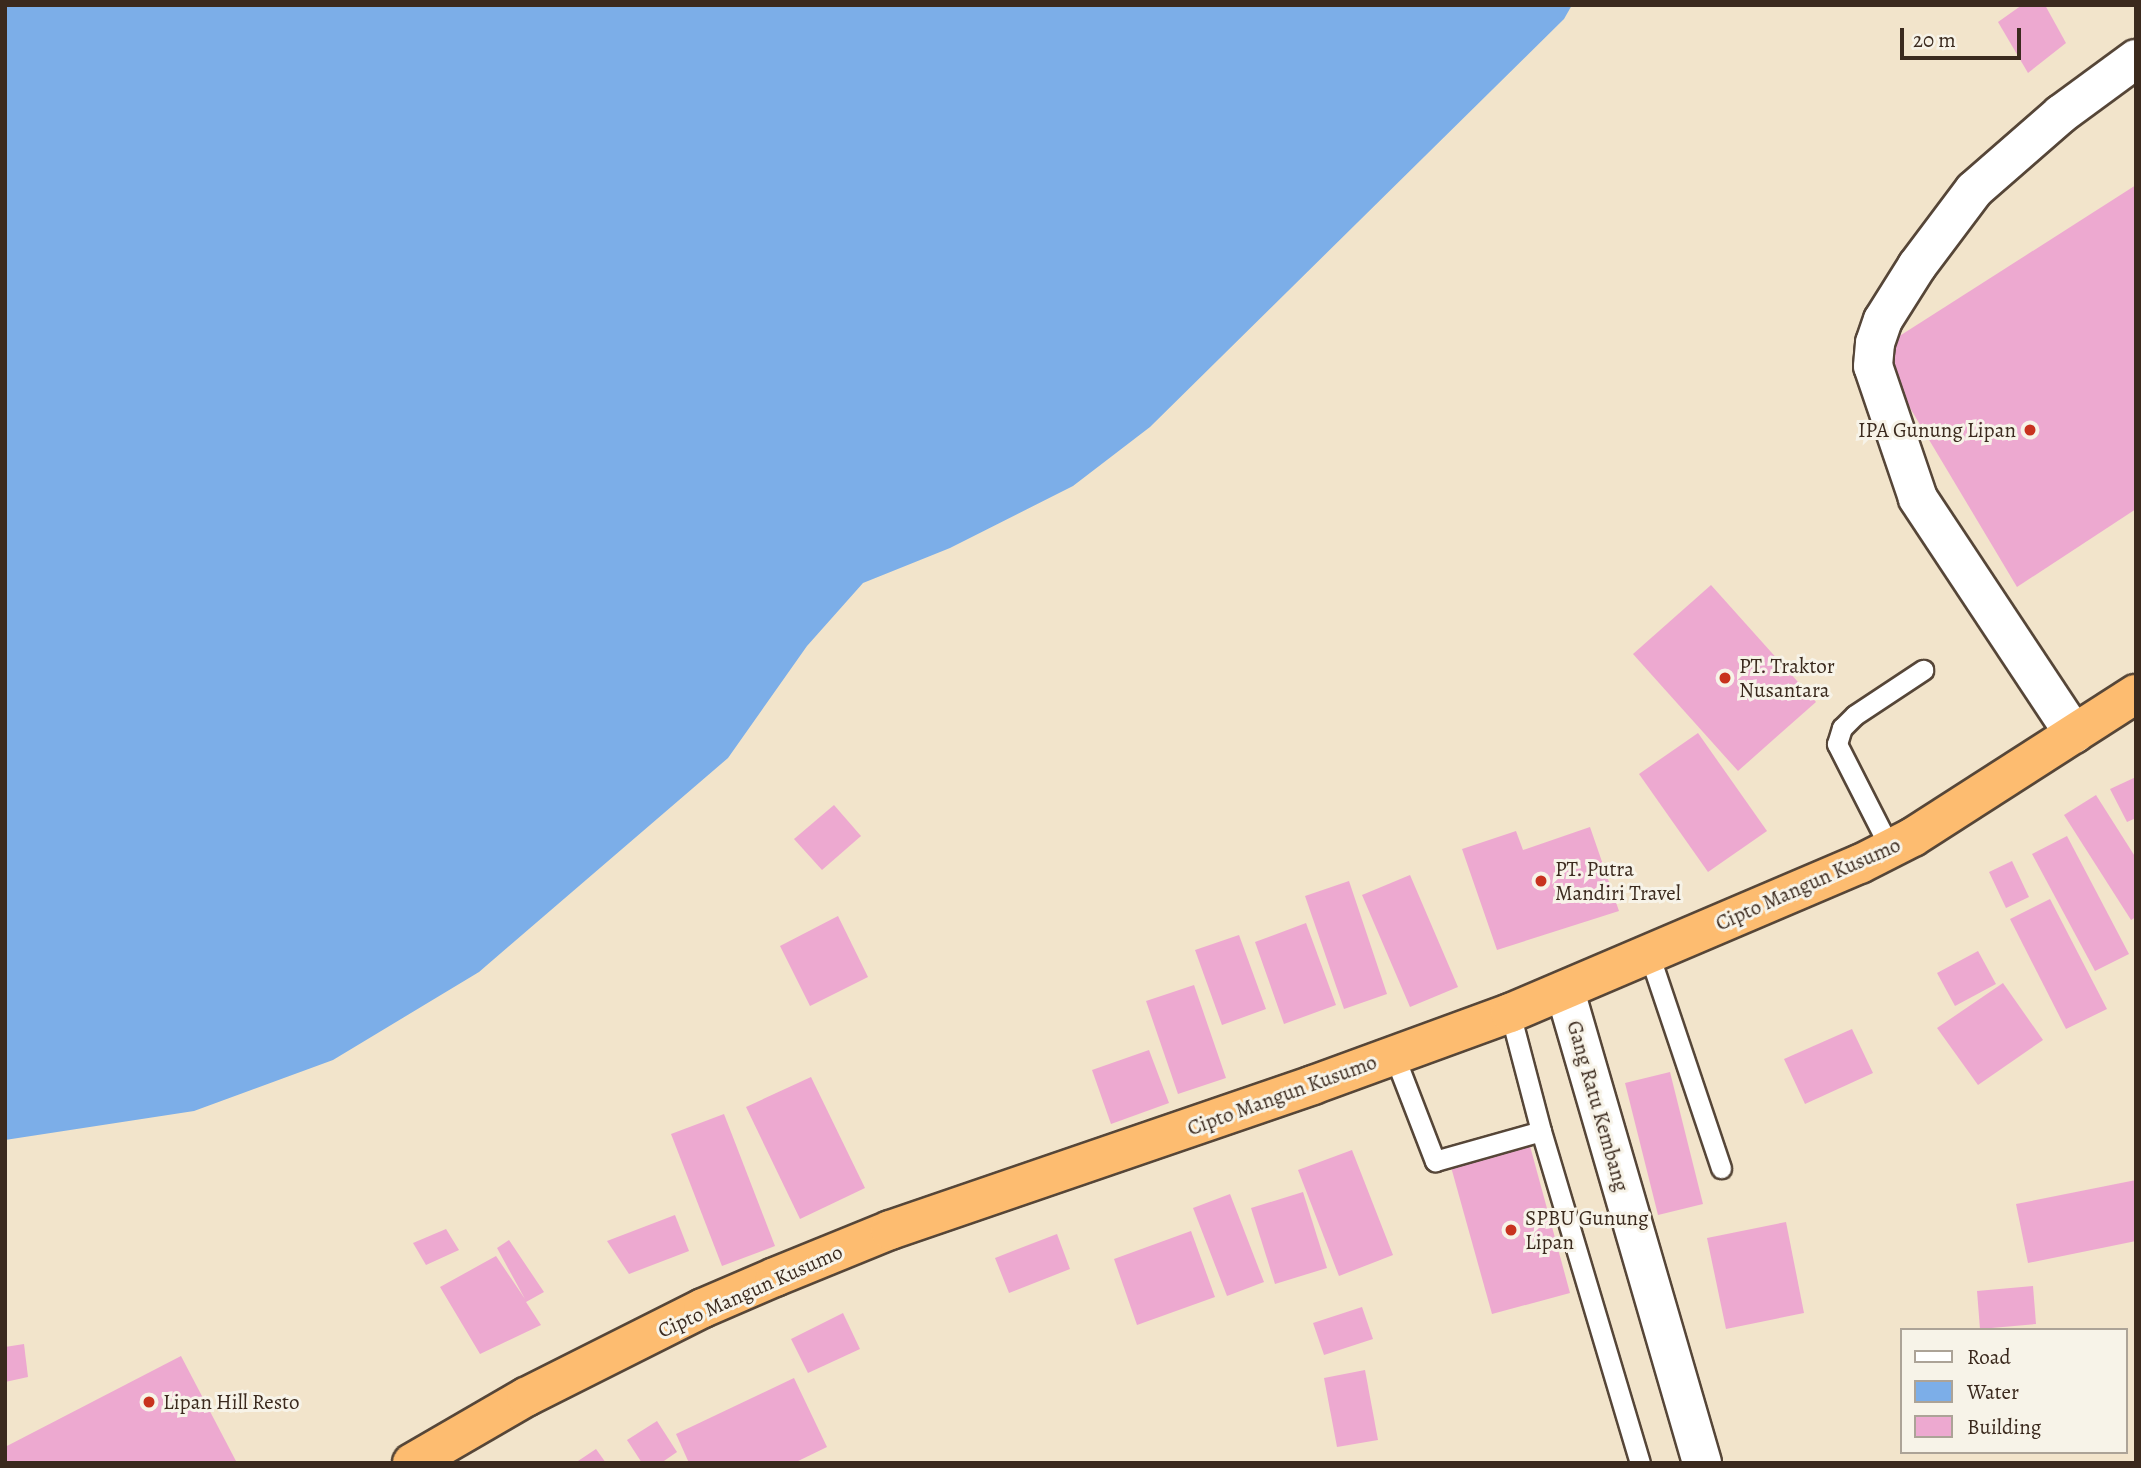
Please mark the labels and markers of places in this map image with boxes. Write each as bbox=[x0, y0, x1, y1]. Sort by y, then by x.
place label: IPA Gunung Lipan bbox=[1858, 417, 2016, 443]
marker: IPA Gunung Lipan bbox=[2022, 422, 2038, 438]
place label: PT. Traktor Nusantara bbox=[1739, 653, 1835, 703]
marker: PT. Traktor Nusantara bbox=[1717, 670, 1733, 686]
place label: PT. Putra Mandiri Travel bbox=[1555, 856, 1681, 906]
marker: PT. Putra Mandiri Travel bbox=[1533, 873, 1549, 889]
place label: SPBU Gunung Lipan bbox=[1525, 1205, 1649, 1255]
marker: SPBU Gunung Lipan bbox=[1503, 1222, 1519, 1238]
place label: Lipan Hill Resto bbox=[163, 1389, 299, 1415]
marker: Lipan Hill Resto bbox=[141, 1394, 157, 1410]

